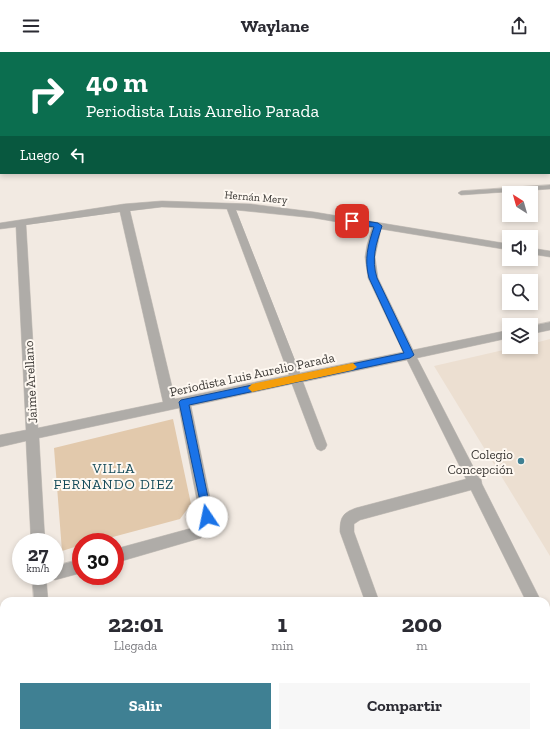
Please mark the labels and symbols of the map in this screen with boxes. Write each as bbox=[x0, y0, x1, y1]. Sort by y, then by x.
north arrow bbox=[502, 186, 538, 222]
street label: Hernán Mery bbox=[224, 188, 288, 207]
pin bbox=[335, 204, 369, 238]
street label: Jaime Arellano bbox=[21, 340, 40, 424]
street label: Periodista Luis Aurelio Parada bbox=[168, 350, 337, 399]
place label: Colegio Concepción bbox=[447, 447, 514, 477]
marker: Colegio Concepción bbox=[516, 456, 526, 466]
district label: VILLA FERNANDO DIEZ bbox=[54, 460, 174, 493]
position arrow bbox=[186, 496, 228, 538]
speed limit sign: 30 bbox=[72, 533, 124, 585]

